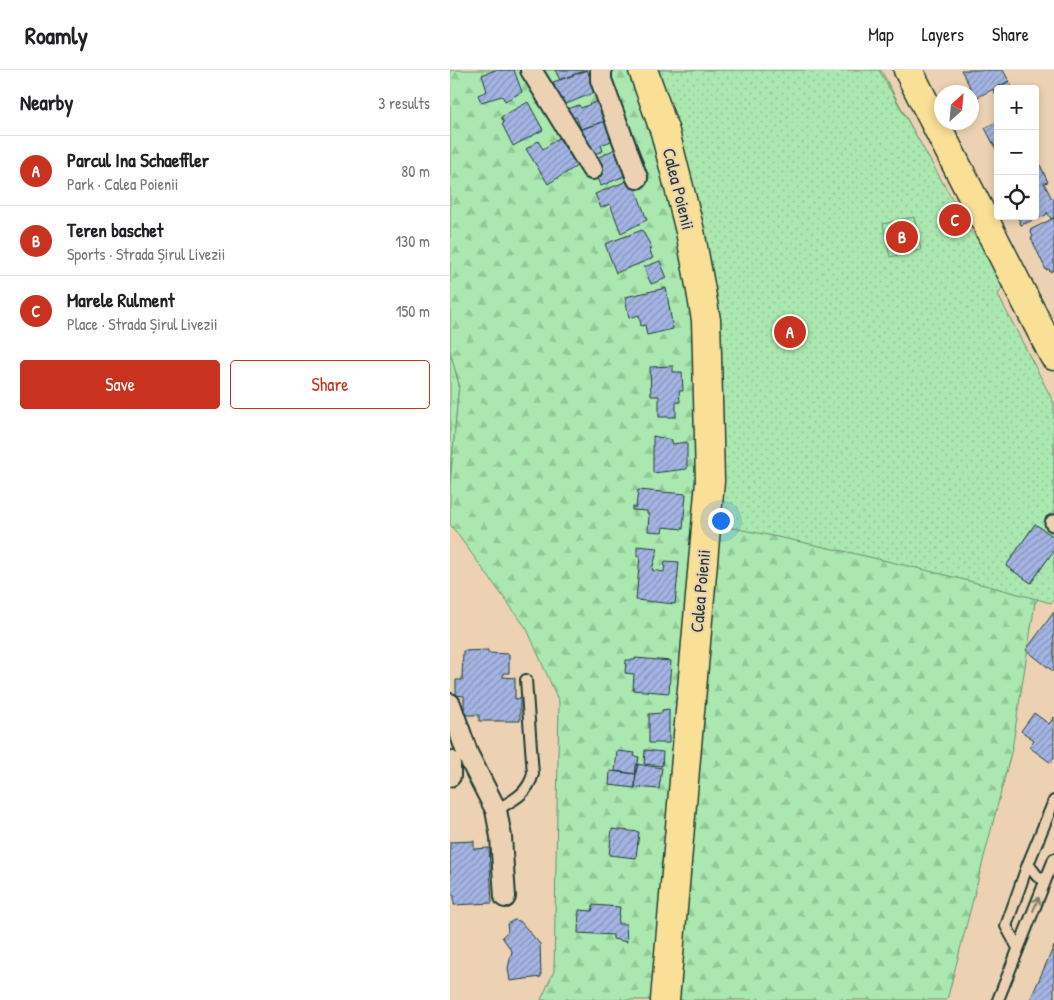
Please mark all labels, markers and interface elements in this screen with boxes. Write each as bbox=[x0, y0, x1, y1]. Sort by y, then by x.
text: Roamly bbox=[25, 19, 88, 51]
text: Map bbox=[868, 22, 894, 47]
text: Layers bbox=[922, 22, 964, 47]
text: Share bbox=[992, 22, 1029, 47]
north arrow bbox=[934, 85, 979, 130]
map controls bbox=[994, 85, 1039, 220]
button: + bbox=[994, 85, 1039, 130]
text: Nearby bbox=[20, 88, 73, 117]
text: 3 results bbox=[378, 92, 430, 114]
button: − bbox=[994, 130, 1039, 175]
street label: Calea Poienii bbox=[657, 146, 701, 232]
text: Parcul Ina Schaeffler bbox=[67, 147, 209, 173]
text: A bbox=[32, 160, 40, 182]
text: 80 m bbox=[401, 160, 430, 182]
text: Park · Calea Poienii bbox=[67, 173, 178, 195]
button: locate bbox=[994, 175, 1039, 220]
pin: C bbox=[939, 201, 971, 239]
text: Teren baschet bbox=[67, 217, 163, 243]
pin: B bbox=[886, 218, 918, 256]
text: B bbox=[32, 230, 40, 252]
text: 130 m bbox=[395, 230, 430, 252]
text: Sports · Strada Șirul Livezii bbox=[67, 243, 225, 265]
text: Marele Rulment bbox=[67, 287, 175, 313]
text: C bbox=[32, 300, 40, 322]
text: 150 m bbox=[396, 300, 430, 322]
text: Place · Strada Șirul Livezii bbox=[67, 313, 218, 335]
pin: A bbox=[774, 313, 806, 351]
button: Save bbox=[20, 360, 220, 409]
button: Share bbox=[230, 360, 430, 409]
your location bbox=[708, 508, 734, 534]
street label: Calea Poienii bbox=[684, 548, 716, 634]
one-way arrow bbox=[1032, 896, 1041, 912]

